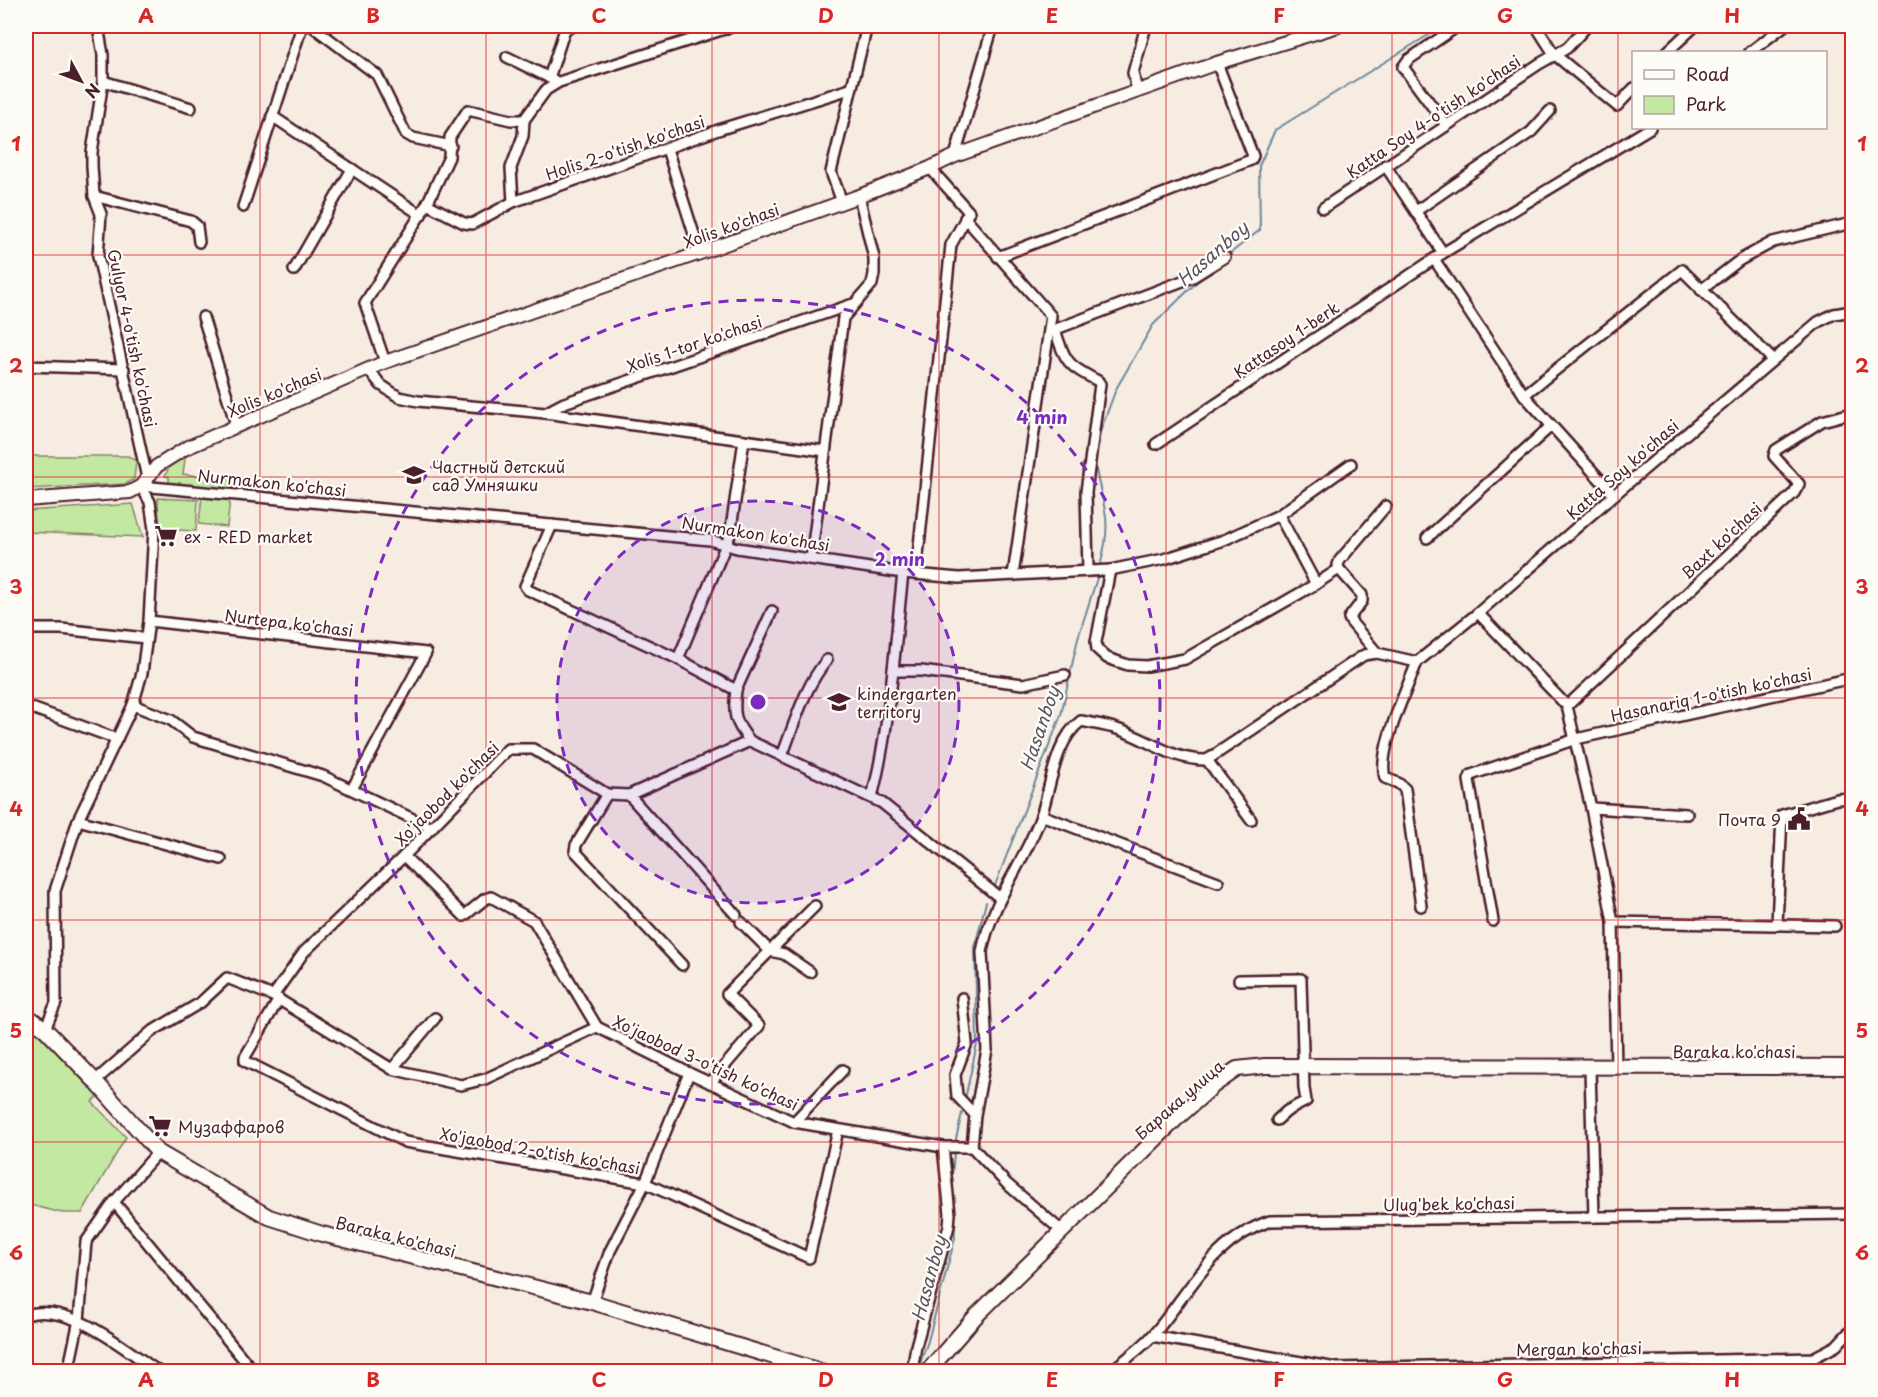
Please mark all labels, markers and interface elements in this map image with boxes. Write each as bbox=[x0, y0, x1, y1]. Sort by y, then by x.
text: A bbox=[138, 0, 154, 30]
text: B bbox=[366, 0, 380, 30]
text: C bbox=[591, 0, 607, 30]
text: D bbox=[818, 0, 834, 30]
text: E bbox=[1046, 0, 1058, 30]
text: F bbox=[1273, 0, 1285, 30]
text: G bbox=[1497, 0, 1513, 30]
text: H bbox=[1724, 0, 1740, 30]
street label: Katta Soy 4-o'tish ko'chasi bbox=[1341, 49, 1525, 183]
north arrow bbox=[51, 51, 111, 111]
legend bbox=[1632, 51, 1827, 129]
text: Road bbox=[1686, 60, 1730, 87]
text: N bbox=[80, 79, 106, 104]
text: Park bbox=[1686, 90, 1726, 117]
street label: Holis 2-o'tish ko'chasi bbox=[542, 108, 708, 186]
text: 1 bbox=[11, 128, 21, 158]
text: 1 bbox=[1857, 128, 1867, 158]
street label: Xolis ko'chasi bbox=[680, 196, 782, 254]
water label: Hasanboy bbox=[1170, 213, 1255, 292]
street label: Gulyor 4-o'tish ko'chasi bbox=[102, 247, 164, 429]
street label: Kattasoy 1-berk bbox=[1228, 295, 1344, 383]
street label: Xolis 1-tor ko'chasi bbox=[623, 309, 765, 377]
text: 2 bbox=[9, 350, 23, 380]
text: 2 bbox=[1855, 350, 1869, 380]
street label: Xolis ko'chasi bbox=[223, 361, 325, 423]
text: 4 min bbox=[1016, 403, 1068, 430]
street label: Katta Soy ko'chasi bbox=[1561, 413, 1683, 525]
place label: Частный детский сад Умняшки bbox=[432, 454, 565, 496]
street label: Nurmakon ko'chasi bbox=[196, 462, 348, 502]
school or university icon: Частный детский сад Умняшки bbox=[401, 462, 427, 488]
street label: Baxt ko'chasi bbox=[1675, 496, 1767, 584]
street label: Nurmakon ko'chasi bbox=[680, 509, 832, 557]
supermarket icon: ex - RED market bbox=[153, 523, 179, 549]
place label: ex - RED market bbox=[184, 524, 313, 548]
text: 2 min bbox=[875, 545, 925, 572]
text: 3 bbox=[9, 571, 23, 601]
text: 3 bbox=[1855, 571, 1869, 601]
street label: Nurtepa ko'chasi bbox=[223, 602, 355, 642]
street label: Hasanariq 1-o'tish ko'chasi bbox=[1608, 661, 1814, 727]
place label: kindergarten territory bbox=[857, 681, 957, 723]
water label: Hasanboy bbox=[1012, 681, 1066, 774]
school or university icon: kindergarten territory bbox=[826, 689, 852, 715]
centre of rings bbox=[748, 692, 768, 712]
street label: Xo'jaobod ko'chasi bbox=[388, 735, 504, 851]
text: 4 bbox=[9, 793, 23, 823]
text: 4 bbox=[1855, 793, 1869, 823]
public building icon: Почта 9 bbox=[1786, 806, 1812, 832]
place label: Почта 9 bbox=[1718, 807, 1781, 831]
street label: Xo'jaobod 3-o'tish ko'chasi bbox=[609, 1008, 803, 1116]
text: 5 bbox=[10, 1015, 22, 1045]
text: 5 bbox=[1856, 1015, 1868, 1045]
street label: Baraka ko'chasi bbox=[1672, 1039, 1796, 1063]
street label: Барака улица bbox=[1129, 1054, 1229, 1144]
supermarket icon: Музаффаров bbox=[147, 1113, 173, 1139]
place label: Музаффаров bbox=[178, 1114, 284, 1138]
street label: Xo'jaobod 2-o'tish ko'chasi bbox=[438, 1121, 642, 1179]
street label: Ulug'bek ko'chasi bbox=[1383, 1190, 1515, 1216]
street label: Baraka ko'chasi bbox=[333, 1209, 459, 1263]
water label: Hasanboy bbox=[904, 1231, 953, 1324]
text: 6 bbox=[9, 1237, 23, 1267]
text: 6 bbox=[1855, 1237, 1869, 1267]
street label: Mergan ko'chasi bbox=[1516, 1335, 1642, 1361]
text: A bbox=[138, 1364, 154, 1394]
text: B bbox=[366, 1364, 380, 1394]
text: C bbox=[591, 1364, 607, 1394]
text: D bbox=[818, 1364, 834, 1394]
text: E bbox=[1046, 1364, 1058, 1394]
text: F bbox=[1273, 1364, 1285, 1394]
text: G bbox=[1497, 1364, 1513, 1394]
text: H bbox=[1724, 1364, 1740, 1394]

